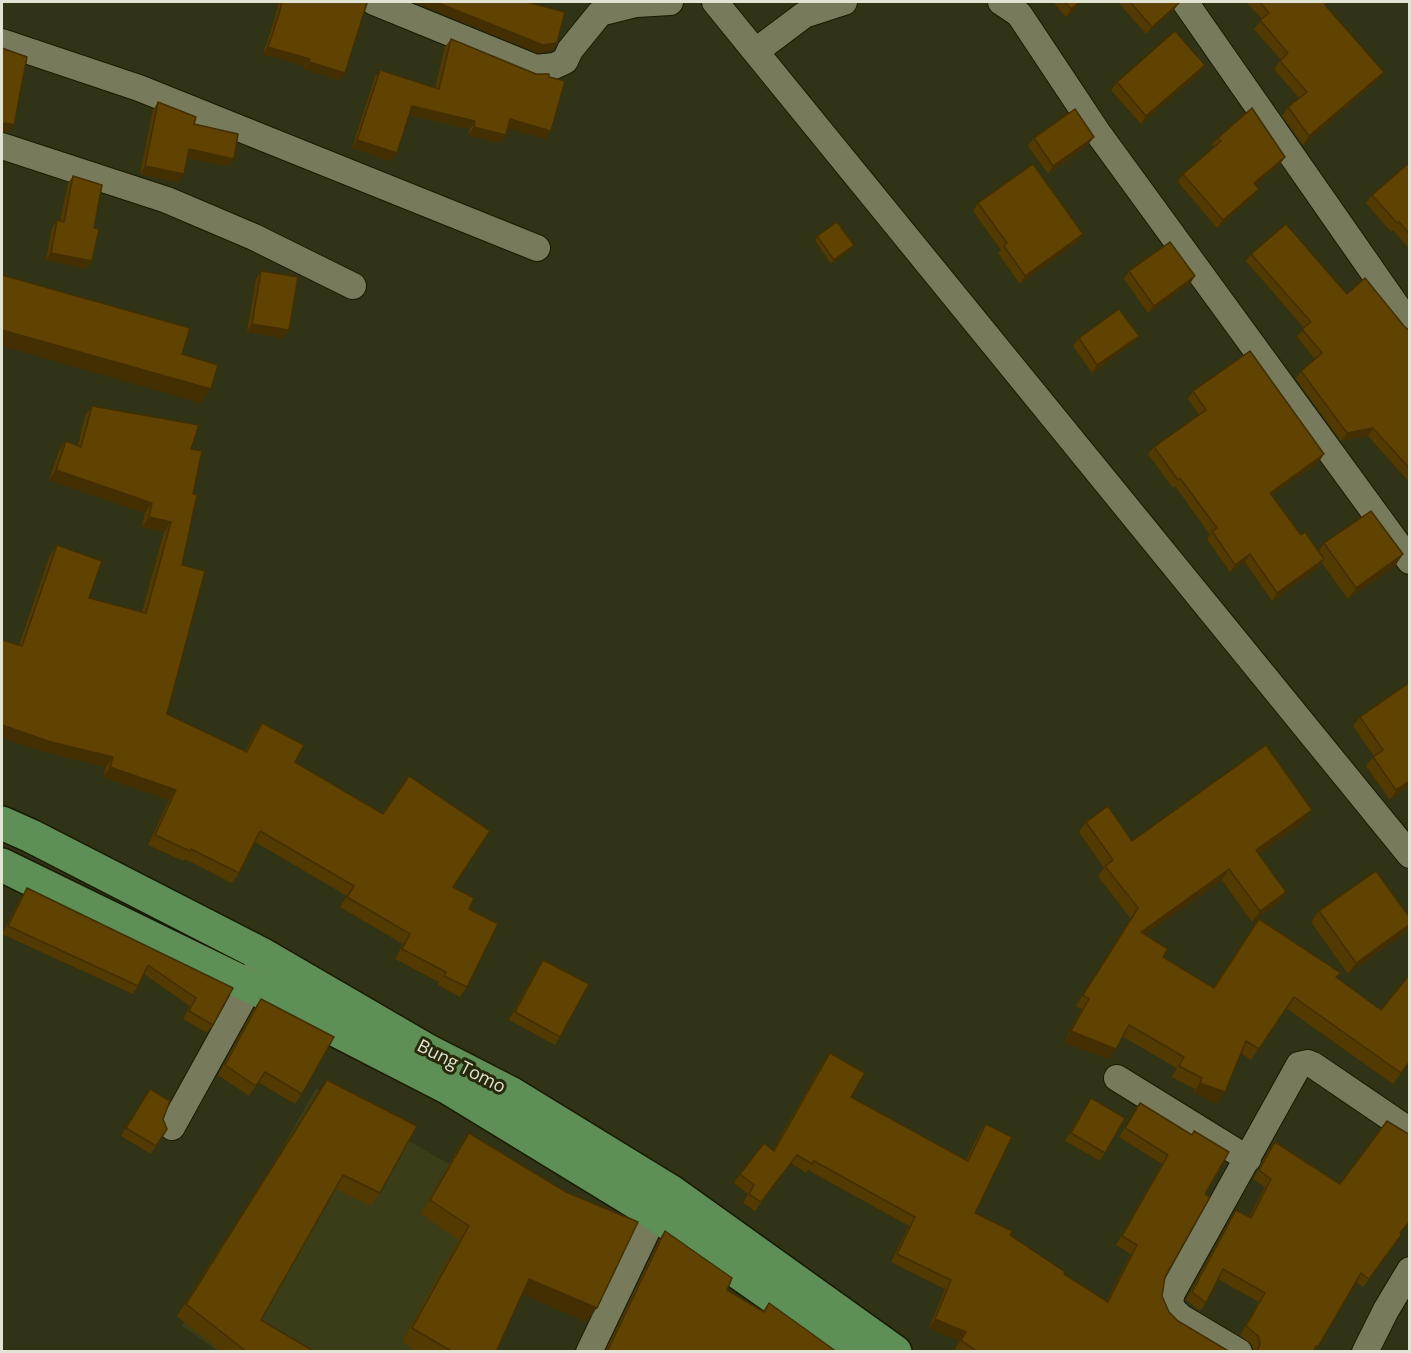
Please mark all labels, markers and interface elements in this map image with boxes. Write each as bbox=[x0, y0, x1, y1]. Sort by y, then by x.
street label: Bung Tomo bbox=[413, 1035, 509, 1099]

